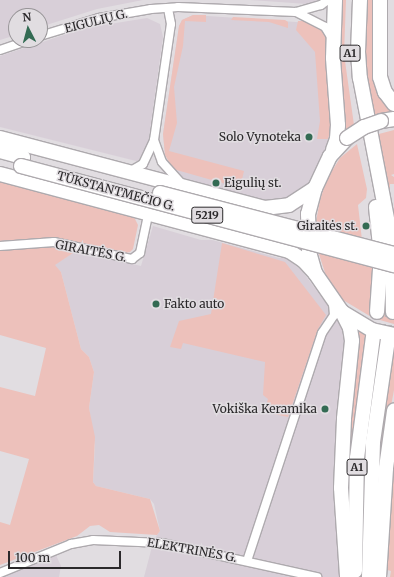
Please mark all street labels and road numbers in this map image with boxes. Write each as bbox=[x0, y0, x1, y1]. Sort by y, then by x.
street label: EIGULIŲ G. bbox=[63, 6, 129, 36]
road number: A1 bbox=[339, 44, 361, 62]
street label: TŪKSTANTMEČIO G. bbox=[55, 168, 177, 214]
road number: 5219 bbox=[191, 206, 223, 224]
street label: GIRAITĖS G. bbox=[54, 237, 128, 265]
road number: A1 bbox=[346, 458, 368, 476]
street label: ELEKTRINĖS G. bbox=[146, 535, 238, 565]

